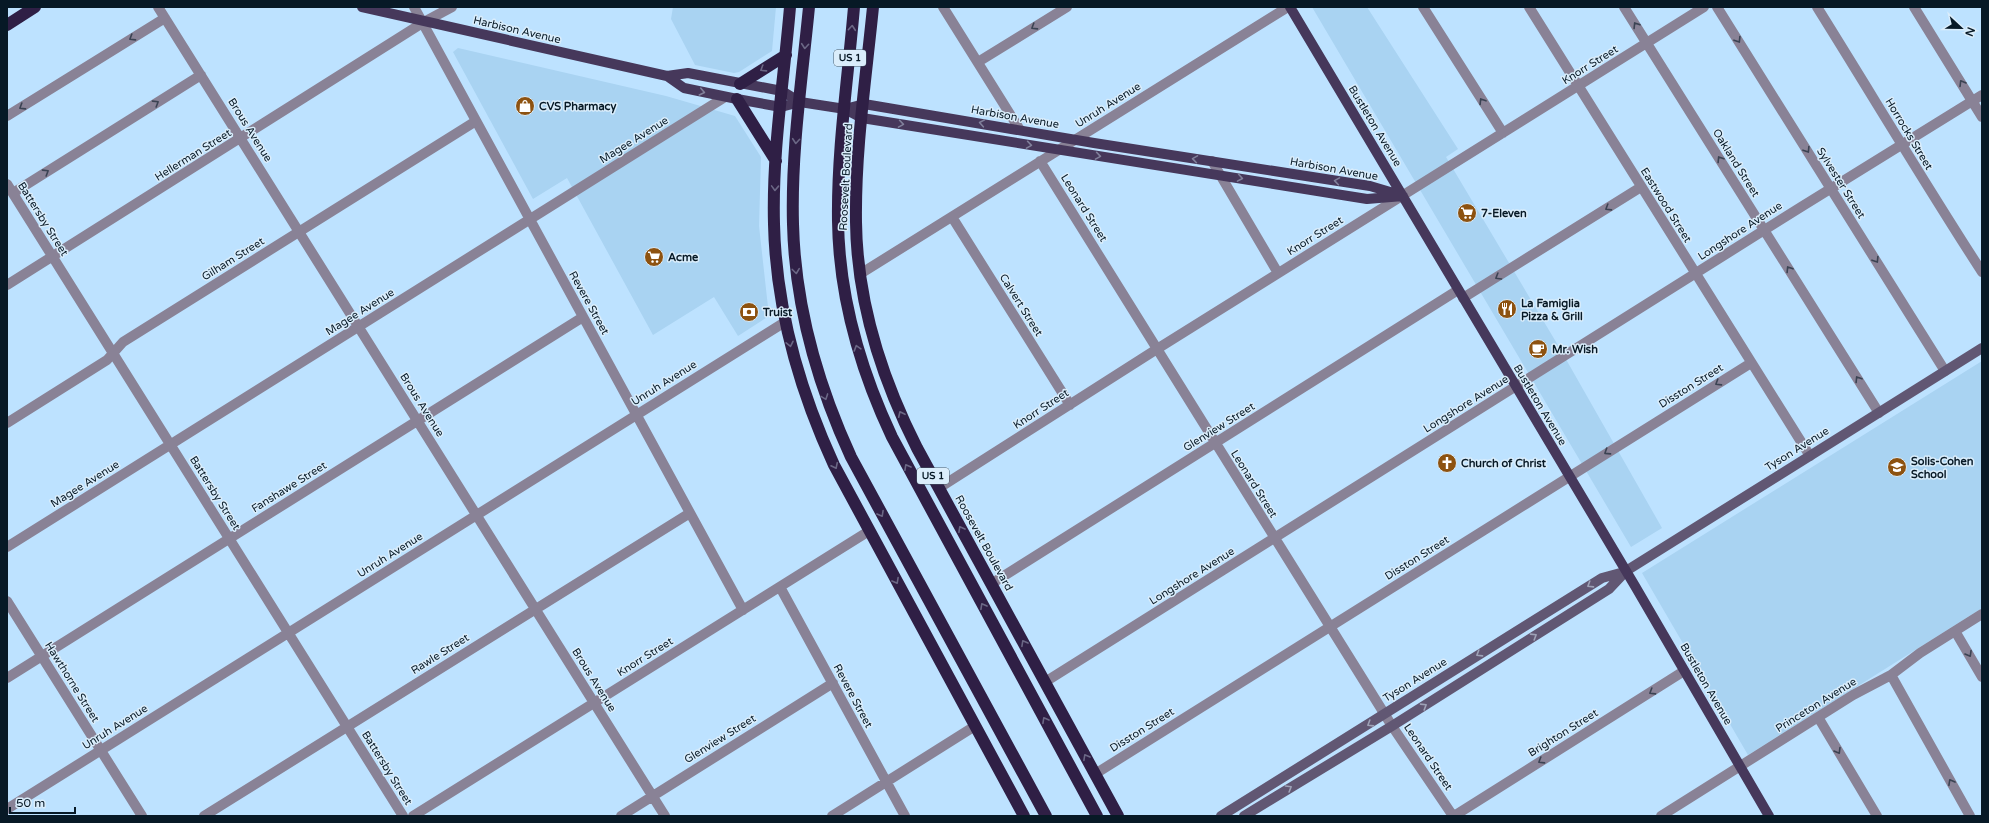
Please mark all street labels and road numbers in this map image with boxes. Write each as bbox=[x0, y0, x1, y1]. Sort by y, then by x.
street label: Harbison Avenue bbox=[472, 14, 562, 46]
street label: Knorr Street bbox=[1560, 43, 1620, 87]
road number: US 1 bbox=[834, 50, 866, 66]
street label: Unruh Avenue bbox=[1073, 80, 1143, 130]
street label: Bustleton Avenue bbox=[1346, 83, 1404, 169]
street label: Brous Avenue bbox=[225, 96, 275, 164]
street label: Horrocks Street bbox=[1883, 96, 1935, 172]
street label: Harbison Avenue bbox=[970, 103, 1060, 131]
street label: Magee Avenue bbox=[597, 114, 671, 166]
street label: Roosevelt Boulevard bbox=[837, 123, 855, 231]
street label: Hellerman Street bbox=[152, 126, 234, 184]
street label: Oakland Street bbox=[1710, 127, 1762, 199]
street label: Sylvester Street bbox=[1814, 145, 1868, 221]
street label: Harbison Avenue bbox=[1289, 155, 1379, 183]
street label: Eastwood Street bbox=[1638, 165, 1694, 245]
street label: Leonard Street bbox=[1058, 172, 1110, 244]
street label: Battersby Street bbox=[15, 180, 71, 258]
street label: Longshore Avenue bbox=[1695, 199, 1785, 263]
street label: Knorr Street bbox=[1285, 214, 1345, 258]
street label: Gilham Street bbox=[199, 235, 267, 283]
street label: Revere Street bbox=[566, 269, 612, 337]
street label: Calvert Street bbox=[997, 271, 1045, 339]
street label: Magee Avenue bbox=[323, 286, 397, 338]
street label: Unruh Avenue bbox=[629, 358, 699, 408]
street label: Disston Street bbox=[1657, 361, 1725, 411]
street label: Bustleton Avenue bbox=[1511, 362, 1569, 448]
street label: Brous Avenue bbox=[397, 371, 447, 439]
street label: Longshore Avenue bbox=[1421, 373, 1511, 435]
street label: Knorr Street bbox=[1011, 386, 1071, 432]
street label: Glenview Street bbox=[1181, 400, 1257, 454]
street label: Tyson Avenue bbox=[1763, 424, 1831, 474]
street label: Leonard Street bbox=[1228, 448, 1280, 520]
street label: Battersby Street bbox=[187, 454, 243, 532]
street label: Magee Avenue bbox=[48, 458, 122, 510]
street label: Fanshawe Street bbox=[249, 459, 329, 515]
road number: US 1 bbox=[917, 468, 949, 484]
street label: Roosevelt Boulevard bbox=[952, 493, 1016, 593]
street label: Unruh Avenue bbox=[355, 530, 425, 580]
street label: Disston Street bbox=[1383, 533, 1451, 583]
street label: Longshore Avenue bbox=[1147, 545, 1237, 607]
street label: Rawle Street bbox=[409, 631, 471, 677]
street label: Knorr Street bbox=[615, 635, 675, 679]
street label: Hawthorne Street bbox=[42, 639, 102, 725]
street label: Bustleton Avenue bbox=[1677, 641, 1735, 727]
street label: Brous Avenue bbox=[569, 646, 619, 714]
street label: Tyson Avenue bbox=[1381, 655, 1449, 705]
street label: Revere Street bbox=[831, 662, 875, 730]
street label: Princeton Avenue bbox=[1773, 675, 1859, 735]
street label: Unruh Avenue bbox=[80, 702, 150, 752]
street label: Disston Street bbox=[1108, 705, 1176, 755]
street label: Brighton Street bbox=[1526, 706, 1600, 760]
street label: Glenview Street bbox=[682, 712, 758, 766]
street label: Leonard Street bbox=[1401, 721, 1455, 793]
street label: Battersby Street bbox=[359, 729, 415, 807]

